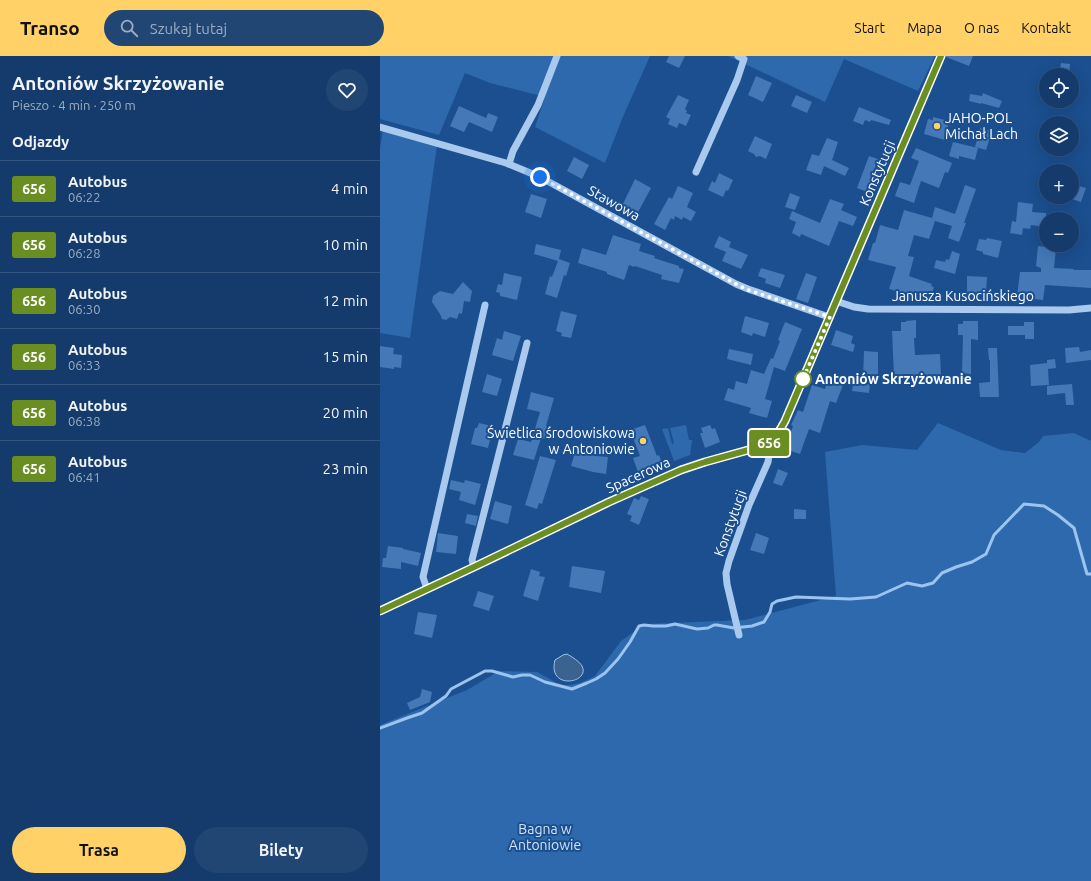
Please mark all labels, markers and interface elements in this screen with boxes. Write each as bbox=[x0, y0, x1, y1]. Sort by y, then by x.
search box bbox=[104, 10, 384, 46]
text: Transo bbox=[20, 17, 80, 39]
icon: search bbox=[118, 17, 140, 39]
text: Szukaj tutaj bbox=[150, 20, 227, 37]
text: Start bbox=[854, 20, 885, 36]
text: Mapa bbox=[907, 20, 942, 36]
text: O nas bbox=[964, 20, 999, 36]
text: Kontakt bbox=[1021, 20, 1071, 36]
map controls bbox=[1039, 68, 1079, 252]
button: locate bbox=[1039, 68, 1079, 108]
button: heart bbox=[326, 69, 368, 111]
text: Antoniów Skrzyżowanie bbox=[12, 72, 225, 94]
text: Pieszo · 4 min · 250 m bbox=[12, 98, 136, 112]
place label: JAHO-POL Michał Lach bbox=[945, 110, 1018, 142]
button: layers bbox=[1039, 116, 1079, 156]
marker: JAHO-POL Michał Lach bbox=[932, 121, 942, 131]
text: Odjazdy bbox=[12, 133, 69, 150]
street label: Konstytucji bbox=[856, 138, 898, 208]
button: + bbox=[1039, 164, 1079, 204]
your location bbox=[530, 167, 550, 187]
text: Autobus bbox=[68, 173, 127, 190]
text: 4 min bbox=[331, 180, 368, 197]
text: 656 bbox=[22, 181, 46, 197]
street label: Stawowa bbox=[585, 182, 643, 224]
text: 06:22 bbox=[68, 190, 101, 204]
button: − bbox=[1039, 212, 1079, 252]
text: Autobus bbox=[68, 229, 127, 246]
text: 10 min bbox=[322, 236, 368, 253]
text: 656 bbox=[22, 237, 46, 253]
text: 06:28 bbox=[68, 246, 101, 260]
text: Autobus bbox=[68, 285, 127, 302]
street label: Janusza Kusocińskiego bbox=[892, 288, 1034, 304]
text: 12 min bbox=[322, 292, 368, 309]
text: 656 bbox=[22, 293, 46, 309]
text: 06:30 bbox=[68, 302, 101, 316]
text: Autobus bbox=[68, 341, 127, 358]
text: 15 min bbox=[322, 348, 368, 365]
text: 656 bbox=[22, 349, 46, 365]
text: 06:33 bbox=[68, 358, 101, 372]
marker: Antoniów Skrzyżowanie bbox=[794, 370, 812, 388]
place label: Antoniów Skrzyżowanie bbox=[815, 371, 972, 387]
text: Autobus bbox=[68, 397, 127, 414]
text: 20 min bbox=[322, 404, 368, 421]
text: 656 bbox=[22, 405, 46, 421]
text: 06:38 bbox=[68, 414, 101, 428]
place label: Świetlica środowiskowa w Antoniowie bbox=[487, 424, 635, 457]
line badge: 656 bbox=[746, 430, 792, 456]
text: 656 bbox=[757, 435, 781, 451]
marker: Świetlica środowiskowa w Antoniowie bbox=[638, 436, 648, 446]
text: Autobus bbox=[68, 453, 127, 470]
street label: Spacerowa bbox=[603, 454, 673, 496]
text: 23 min bbox=[322, 460, 368, 477]
text: 656 bbox=[22, 461, 46, 477]
text: 06:41 bbox=[68, 470, 101, 484]
street label: Konstytucji bbox=[711, 488, 749, 558]
park label: Bagna w Antoniowie bbox=[509, 821, 581, 853]
button: Trasa bbox=[12, 827, 186, 873]
button: Bilety bbox=[194, 827, 368, 873]

